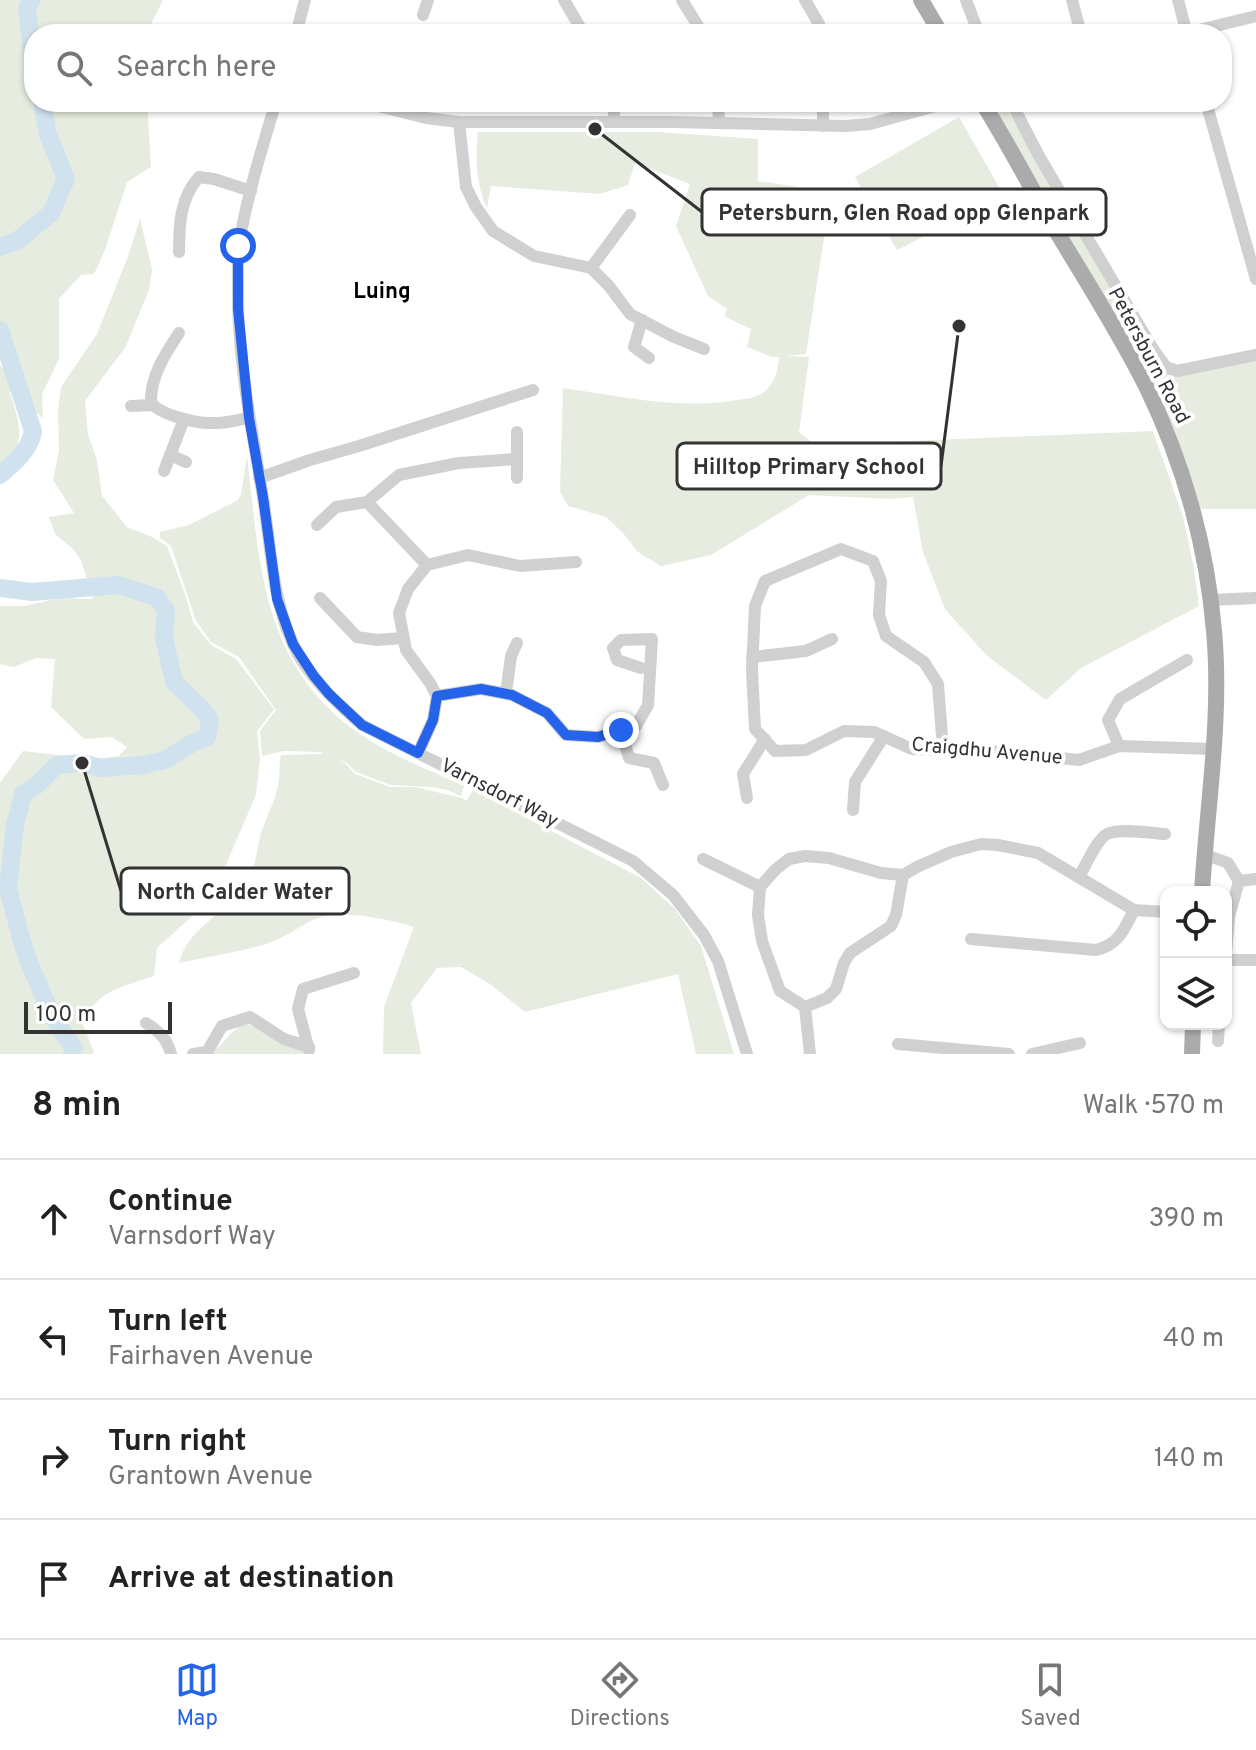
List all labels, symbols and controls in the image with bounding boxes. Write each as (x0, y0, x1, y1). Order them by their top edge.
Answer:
search box (24, 24, 1232, 112)
icon: search (52, 46, 96, 90)
text: Search here (116, 50, 276, 87)
callout: Petersburn, Glen Road opp Glenpark (702, 189, 1106, 235)
text: Petersburn, Glen Road opp Glenpark (718, 201, 1090, 228)
route start (220, 228, 256, 264)
district label: Luing (353, 279, 411, 306)
street label: Petersburn Road (1101, 283, 1195, 429)
callout: Hilltop Primary School (677, 443, 941, 489)
text: Hilltop Primary School (693, 455, 925, 482)
route end (603, 712, 639, 748)
street label: Craigdhu Avenue (910, 732, 1064, 772)
street label: Varnsdorf Way (436, 753, 562, 835)
callout: North Calder Water (121, 868, 349, 914)
text: North Calder Water (137, 880, 333, 907)
map controls (1160, 886, 1232, 1030)
button: locate (1160, 886, 1232, 958)
button: layers (1160, 958, 1232, 1030)
scale bar (24, 998, 172, 1034)
text: 100 m (36, 1002, 96, 1029)
text: 8 min (32, 1085, 121, 1128)
text: Walk · 570 m (1083, 1090, 1224, 1123)
text: Continue (108, 1184, 233, 1221)
icon: ahead (32, 1197, 76, 1241)
text: 390 m (1149, 1203, 1224, 1236)
text: Varnsdorf Way (108, 1221, 276, 1254)
text: Turn left (108, 1304, 228, 1341)
icon: left (32, 1317, 76, 1361)
text: 40 m (1163, 1323, 1224, 1356)
text: Fairhaven Avenue (108, 1341, 313, 1374)
text: Turn right (108, 1424, 246, 1461)
icon: right (32, 1437, 76, 1481)
text: 140 m (1154, 1443, 1224, 1476)
text: Grantown Avenue (108, 1461, 313, 1494)
icon: arrive (32, 1557, 76, 1601)
text: Arrive at destination (108, 1561, 394, 1598)
tab: Map (175, 1658, 219, 1733)
tab: Directions (570, 1658, 670, 1733)
tab: Saved (1020, 1658, 1081, 1733)

